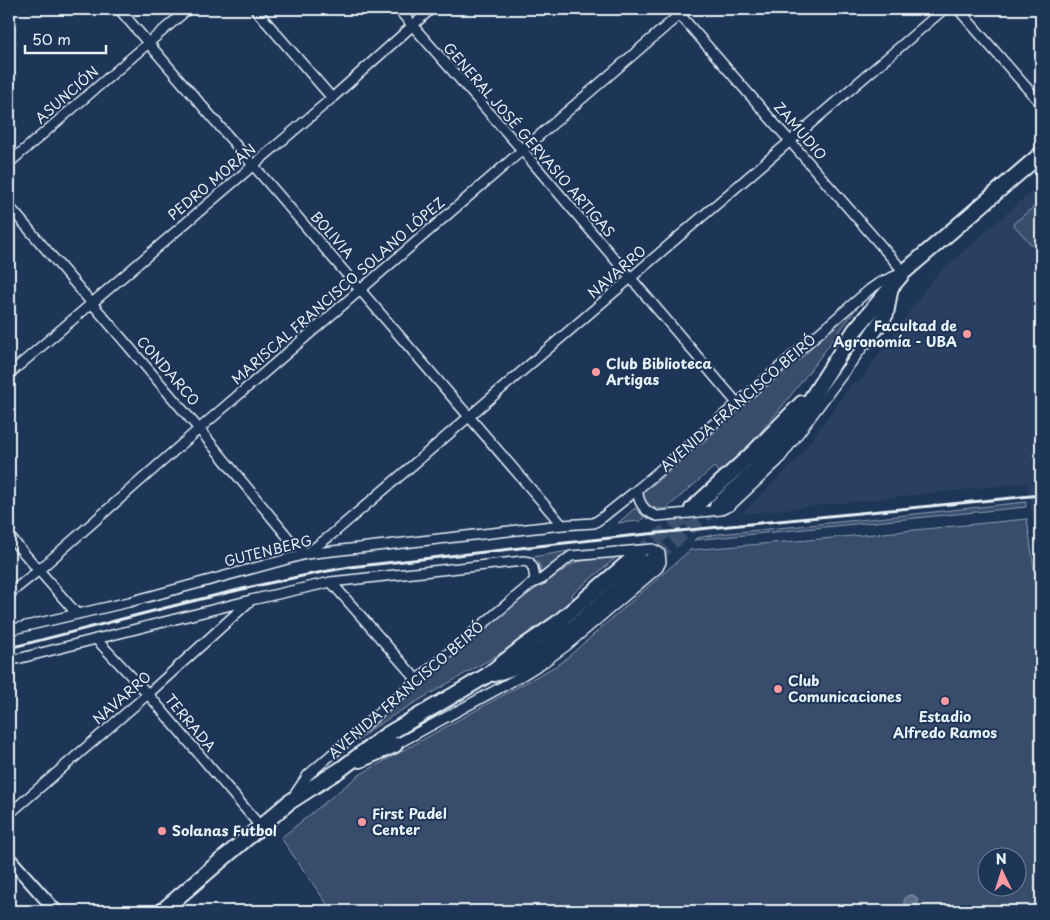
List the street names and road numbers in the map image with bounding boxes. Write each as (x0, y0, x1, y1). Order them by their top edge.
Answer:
street label: GENERAL JOSÉ GERVASIO ARTIGAS (439, 38, 620, 242)
street label: ASUNCIÓN (30, 61, 103, 128)
street label: ZAMUDIO (769, 97, 832, 164)
street label: PEDRO MORÁN (163, 138, 260, 225)
street label: MARISCAL FRANCISCO SOLANO LÓPEZ (226, 192, 449, 389)
street label: BOLIVIA (306, 207, 359, 263)
street label: NAVARRO (583, 240, 650, 303)
street label: AVENIDA FRANCISCO BEIRÓ (655, 329, 820, 476)
street label: CONDARCO (132, 331, 205, 410)
street label: GUTENBERG (222, 529, 314, 572)
street label: AVENIDA FRANCISCO BEIRÓ (323, 616, 488, 763)
street label: NAVARRO (88, 666, 155, 729)
street label: TERRADA (160, 689, 221, 756)

